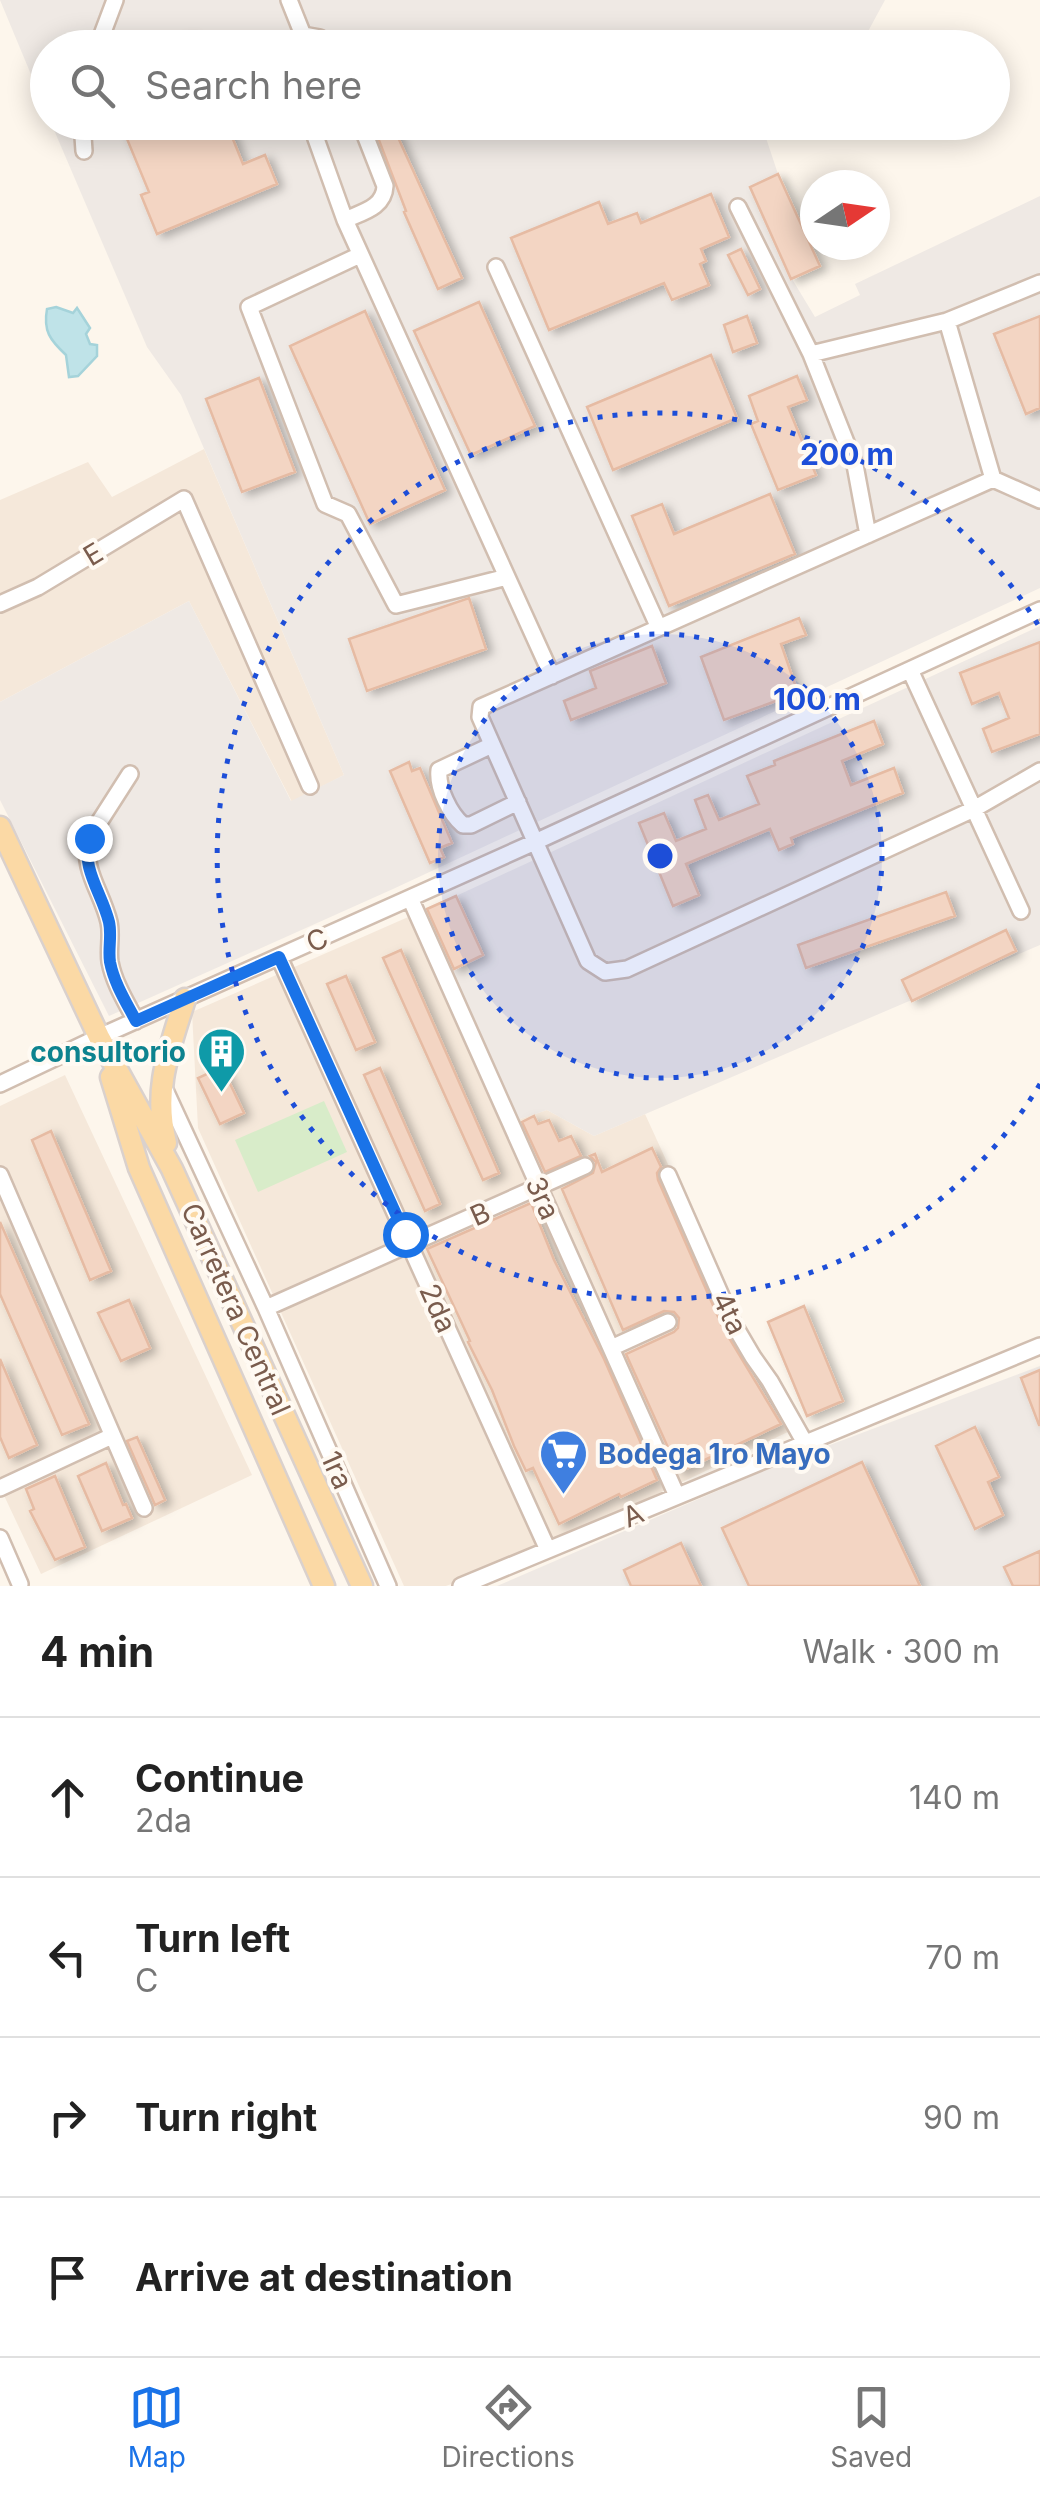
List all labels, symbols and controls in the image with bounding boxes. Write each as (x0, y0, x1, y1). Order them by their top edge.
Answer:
search box (30, 30, 1010, 140)
icon: search (65, 58, 120, 113)
text: Search here (145, 62, 362, 108)
north arrow (800, 170, 890, 260)
text: 200 m (800, 436, 894, 472)
street label: E (77, 535, 109, 573)
text: 100 m (773, 681, 861, 717)
route end (67, 816, 113, 862)
centre of rings (642, 838, 678, 874)
street label: C (301, 920, 333, 960)
building icon: consultorio (195, 1026, 247, 1094)
place label: consultorio (30, 1035, 186, 1069)
street label: 3ra (519, 1171, 567, 1225)
street label: B (465, 1195, 495, 1233)
street label: Carretera Central (174, 1198, 298, 1420)
route start (383, 1212, 429, 1258)
street label: 2da (412, 1278, 464, 1338)
street label: 4ta (705, 1286, 755, 1340)
supermarket icon: Bodega 1ro Mayo (537, 1428, 589, 1496)
place label: Bodega 1ro Mayo (598, 1437, 831, 1471)
street label: 1ra (314, 1446, 360, 1494)
street label: A (617, 1496, 649, 1534)
text: 4 min (40, 1626, 154, 1677)
text: Walk · 300 m (802, 1632, 1000, 1671)
text: Continue (135, 1755, 304, 1801)
icon: ahead (40, 1770, 95, 1825)
text: 140 m (909, 1778, 1000, 1817)
text: 2da (135, 1801, 192, 1840)
text: Turn left (135, 1915, 290, 1961)
icon: left (40, 1930, 95, 1985)
text: 70 m (925, 1938, 1000, 1977)
text: C (135, 1961, 158, 2000)
icon: right (40, 2090, 95, 2145)
text: Turn right (135, 2094, 317, 2140)
text: 90 m (923, 2098, 1000, 2137)
icon: arrive (40, 2250, 95, 2305)
text: Arrive at destination (135, 2254, 513, 2300)
tab: Map (128, 2380, 186, 2474)
tab: Directions (441, 2380, 575, 2474)
tab: Saved (830, 2380, 912, 2474)

